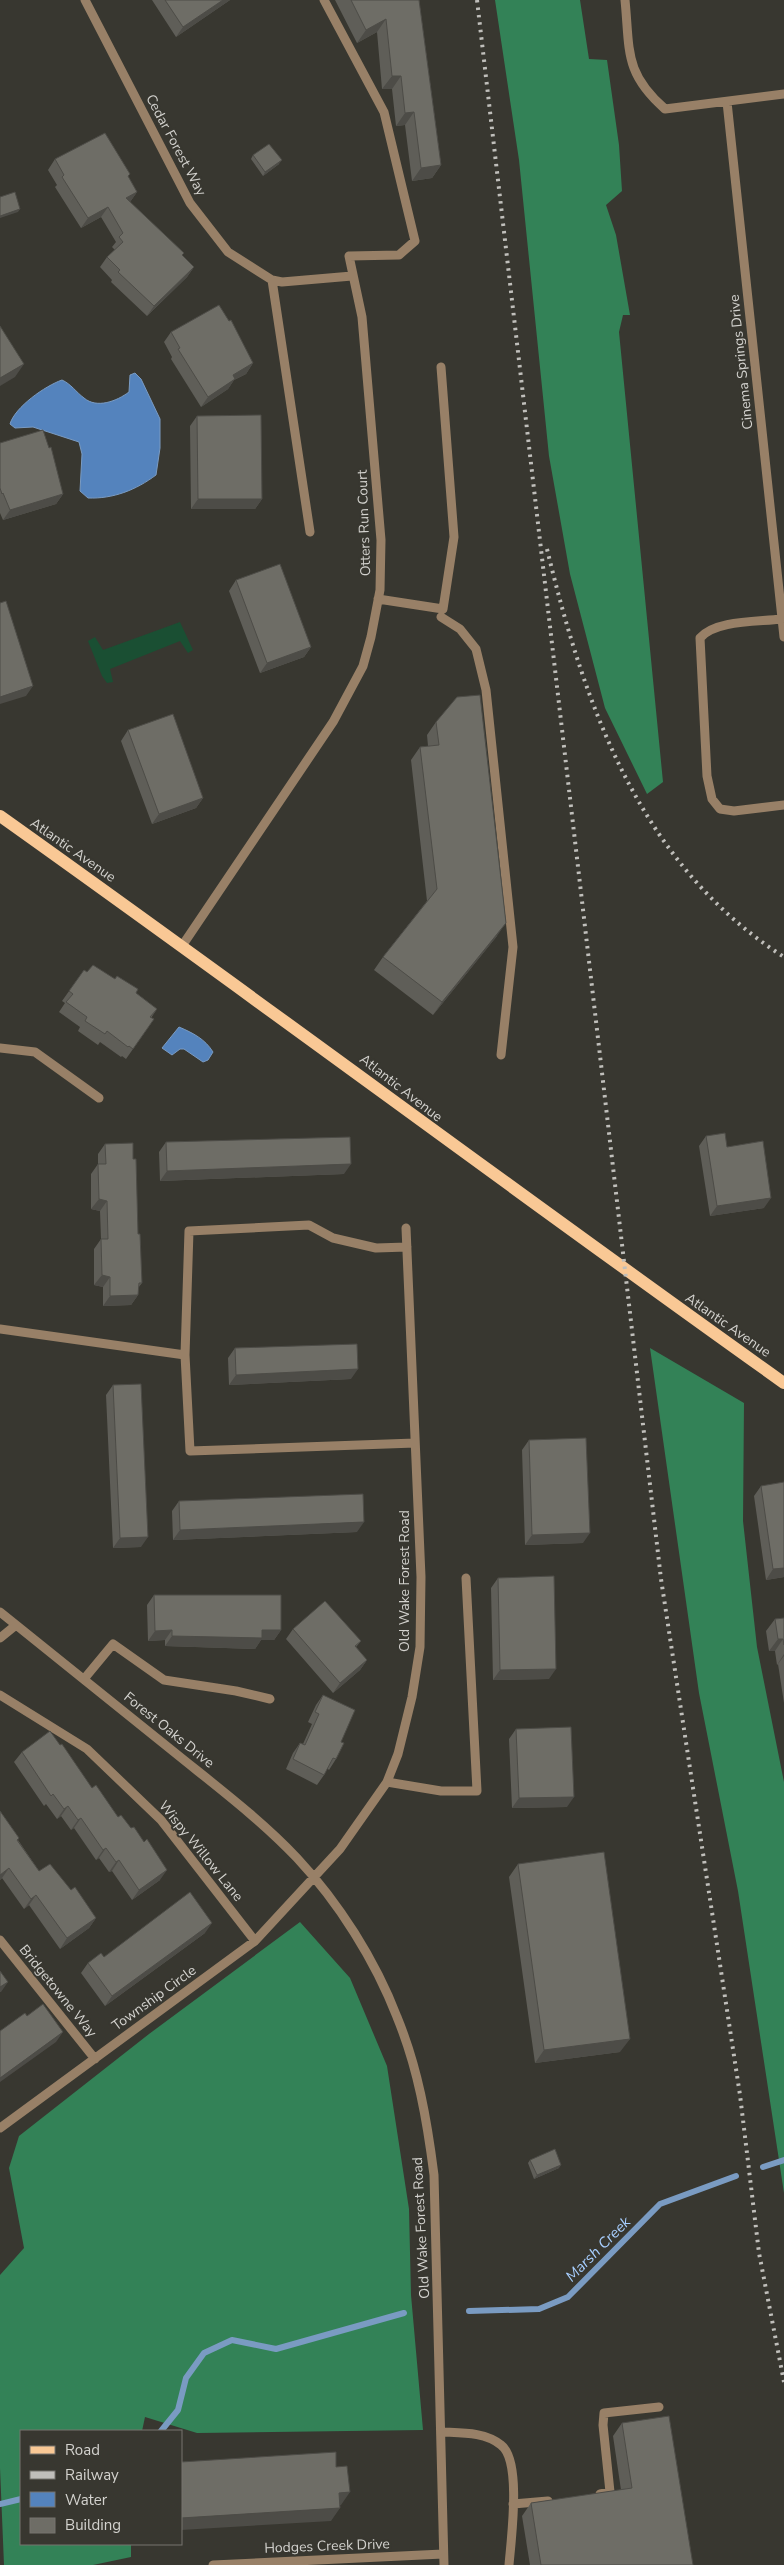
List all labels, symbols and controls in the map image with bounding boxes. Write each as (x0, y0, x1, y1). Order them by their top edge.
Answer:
street label: Cedar Forest Way (141, 91, 211, 200)
street label: Cinema Springs Drive (724, 293, 758, 431)
street label: Otters Run Court (353, 469, 375, 577)
street label: Atlantic Avenue (26, 813, 120, 887)
street label: Atlantic Avenue (356, 1050, 446, 1126)
street label: Atlantic Avenue (681, 1288, 775, 1362)
street label: Old Wake Forest Road (395, 1510, 414, 1652)
street label: Forest Oaks Drive (120, 1688, 218, 1772)
street label: Wispy Willow Lane (154, 1797, 248, 1905)
street label: Bridgetowne Way (15, 1941, 102, 2042)
street label: Township Circle (108, 1961, 200, 2035)
street label: Old Wake Forest Road (408, 2157, 434, 2299)
water label: Marsh Creek (561, 2212, 635, 2286)
legend (20, 2430, 182, 2545)
text: Road (65, 2440, 100, 2460)
text: Railway (65, 2465, 119, 2485)
text: Water (65, 2490, 108, 2510)
text: Building (65, 2515, 121, 2535)
street label: Hodges Creek Drive (264, 2534, 390, 2558)

